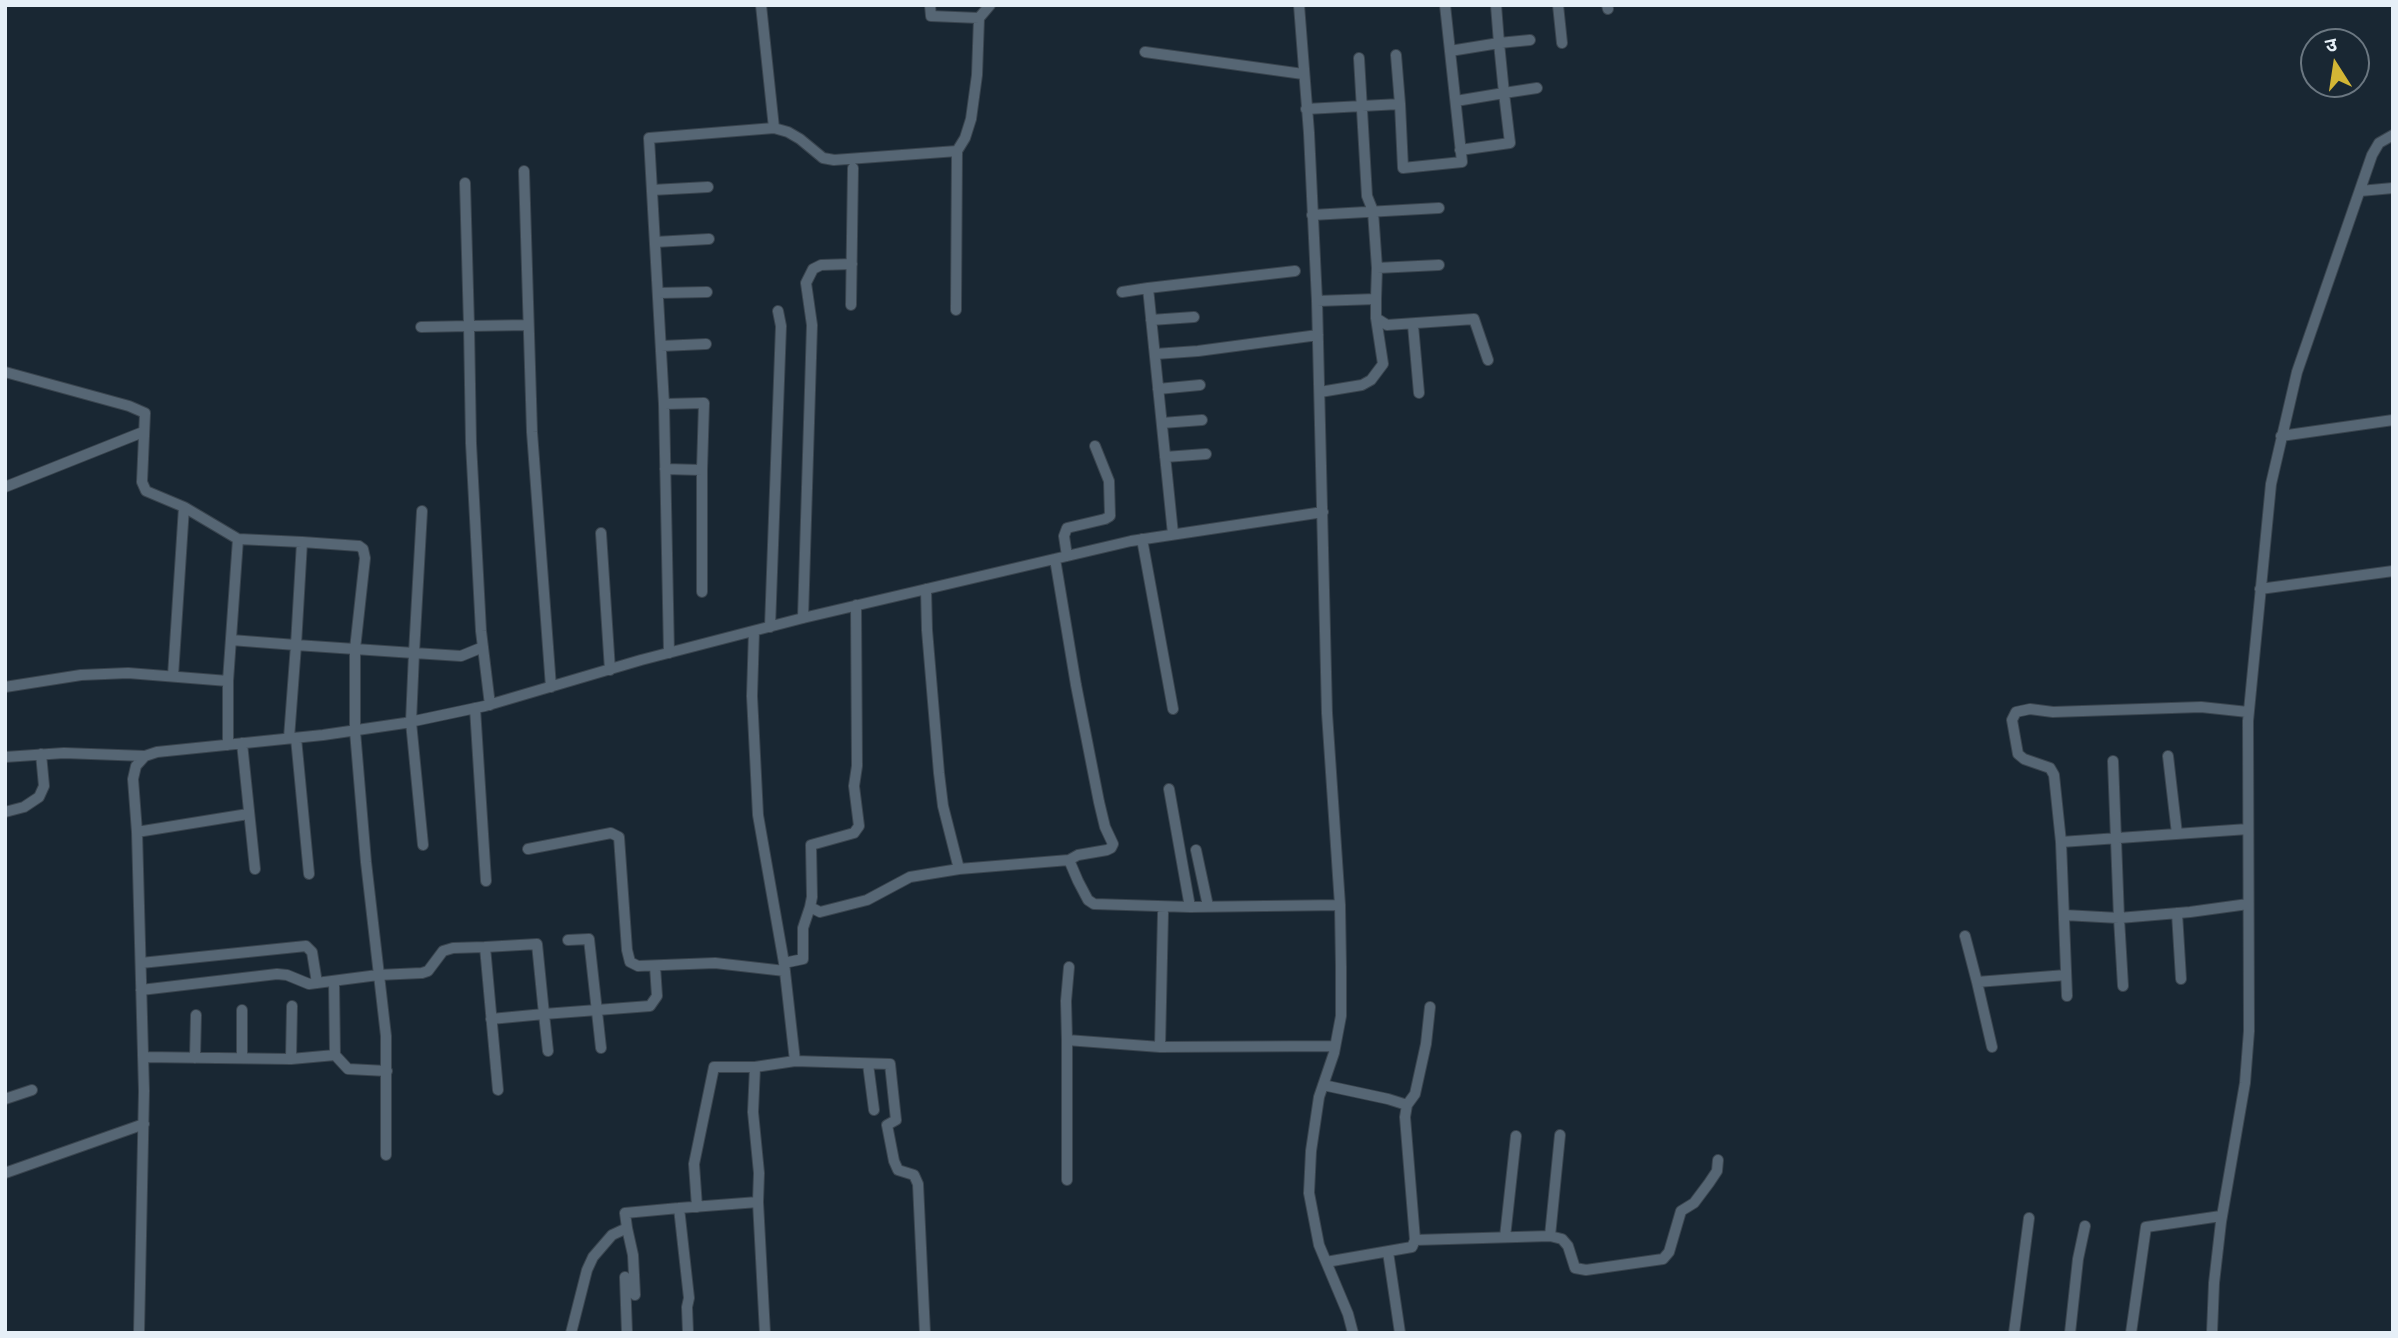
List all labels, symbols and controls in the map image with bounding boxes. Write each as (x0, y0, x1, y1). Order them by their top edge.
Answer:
north arrow (2300, 28, 2370, 98)
text: उ (2323, 32, 2339, 57)

